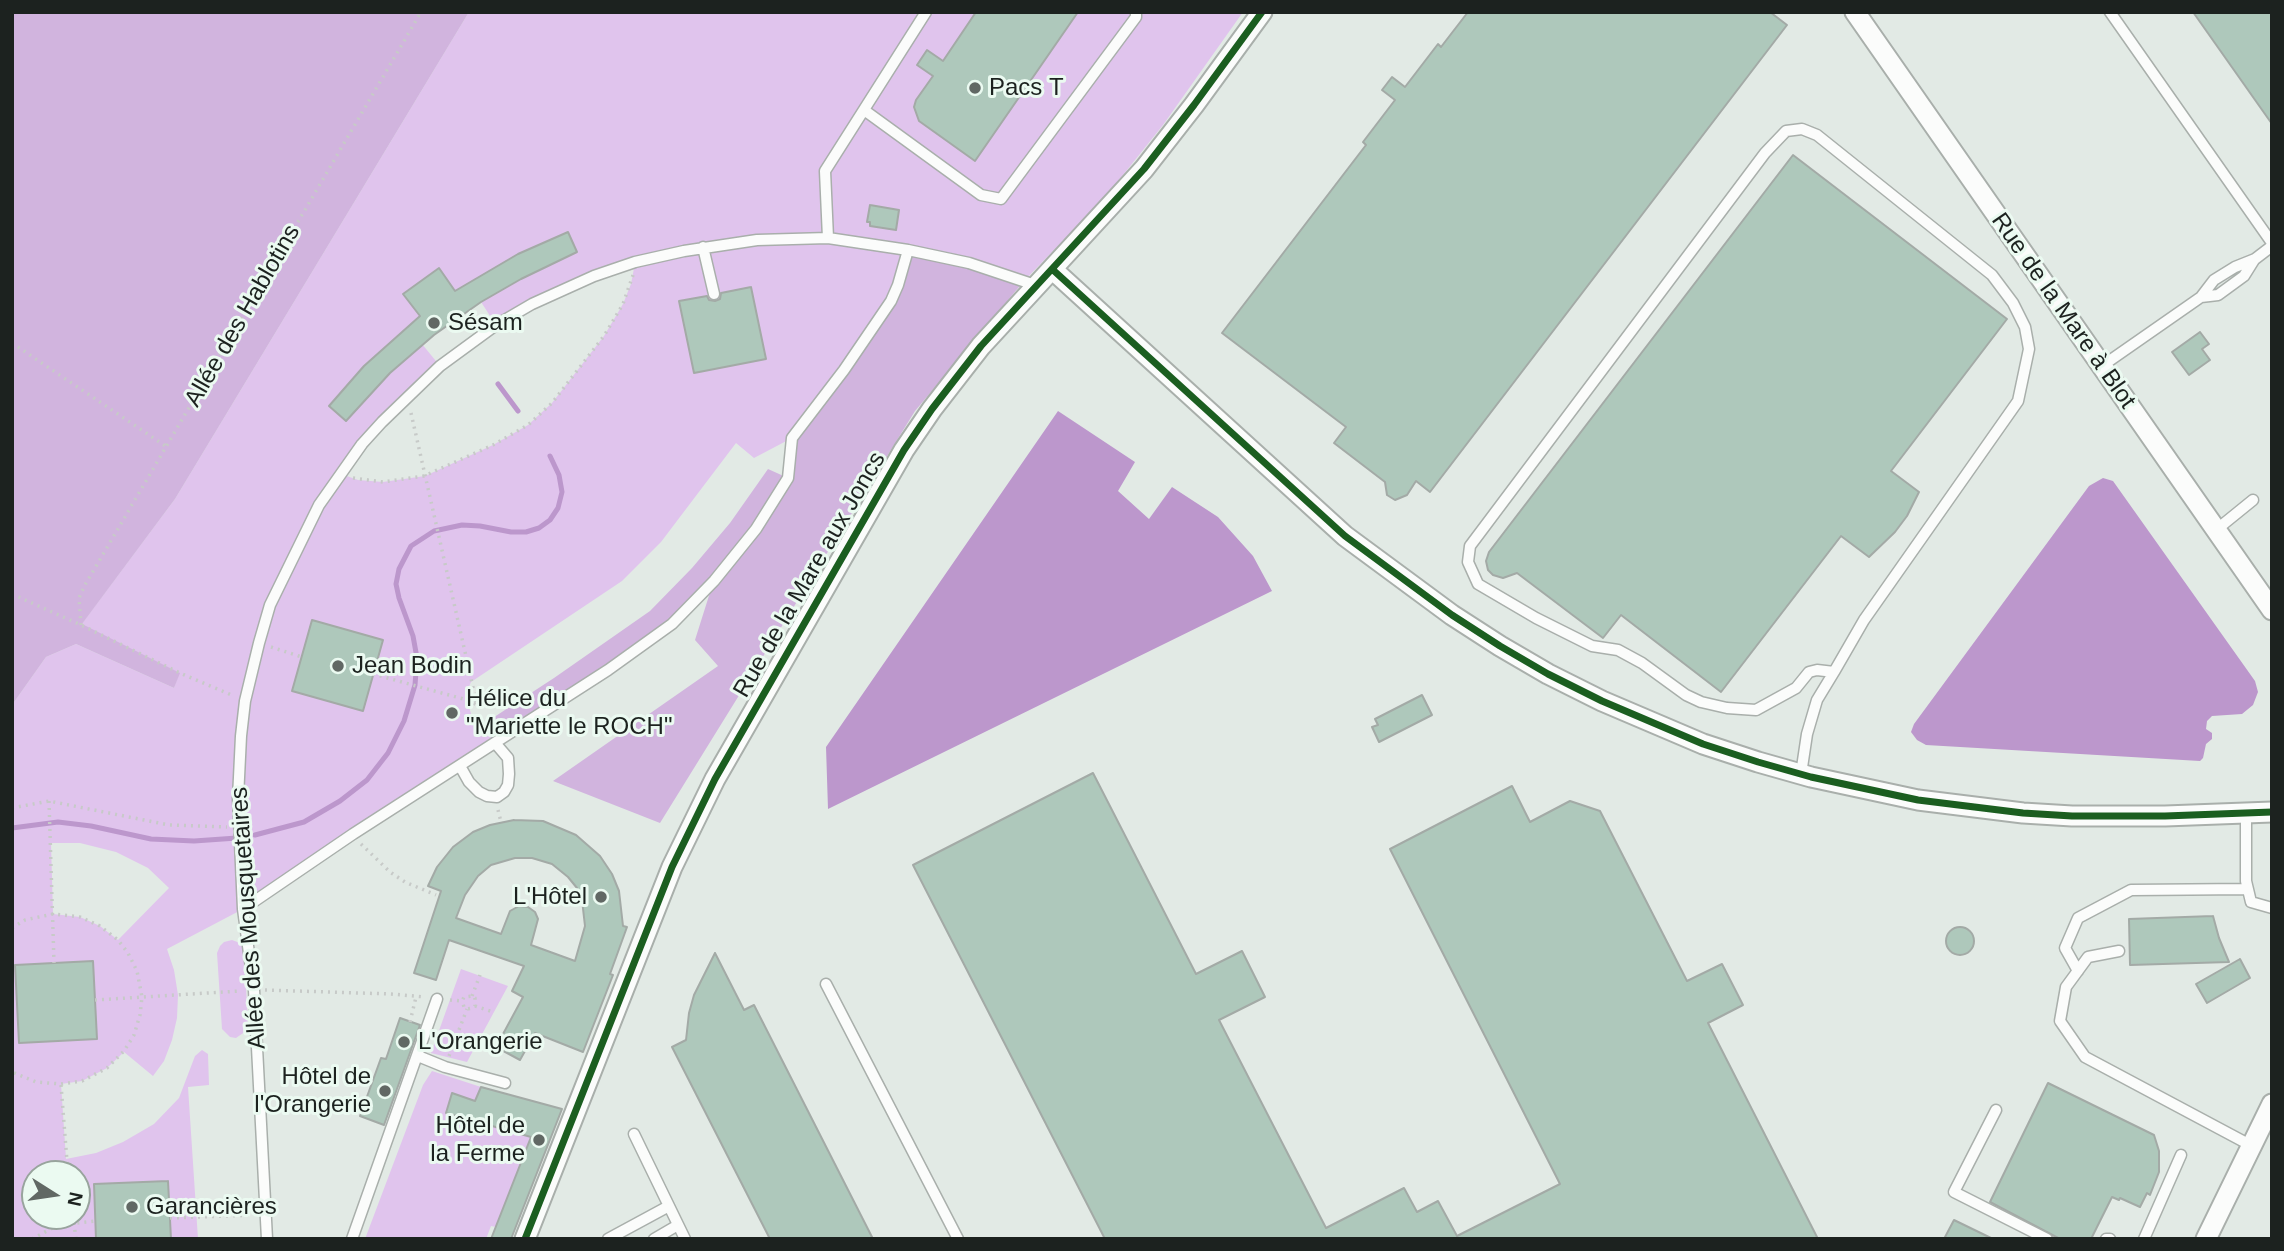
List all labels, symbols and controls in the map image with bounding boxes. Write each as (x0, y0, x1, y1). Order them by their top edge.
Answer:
place label: Pacs T (989, 74, 1064, 102)
marker: Pacs T (967, 80, 983, 96)
street label: Rue de la Mare à Blot (1985, 208, 2141, 414)
street label: Allée des Hablotins (179, 220, 307, 412)
place label: Sésam (448, 309, 523, 337)
marker: Sésam (426, 315, 442, 331)
street label: Rue de la Mare aux Joncs (728, 447, 892, 703)
place label: Jean Bodin (352, 652, 472, 680)
marker: Jean Bodin (330, 658, 346, 674)
place label: Hélice du "Mariette le ROCH" (466, 685, 672, 741)
marker: Hélice du "Mariette le ROCH" (444, 705, 460, 721)
street label: Allée des Mousquetaires (225, 786, 273, 1050)
place label: L'Hôtel (513, 883, 587, 911)
marker: L'Hôtel (593, 889, 609, 905)
place label: L'Orangerie (418, 1028, 543, 1056)
marker: L'Orangerie (396, 1034, 412, 1050)
place label: Hôtel de l'Orangerie (254, 1063, 371, 1119)
marker: Hôtel de l'Orangerie (377, 1083, 393, 1099)
place label: Hôtel de la Ferme (430, 1112, 525, 1168)
marker: Hôtel de la Ferme (531, 1132, 547, 1148)
north arrow (21, 1160, 91, 1230)
text: N (63, 1190, 87, 1208)
place label: Garancières (146, 1193, 277, 1221)
marker: Garancières (124, 1199, 140, 1215)

